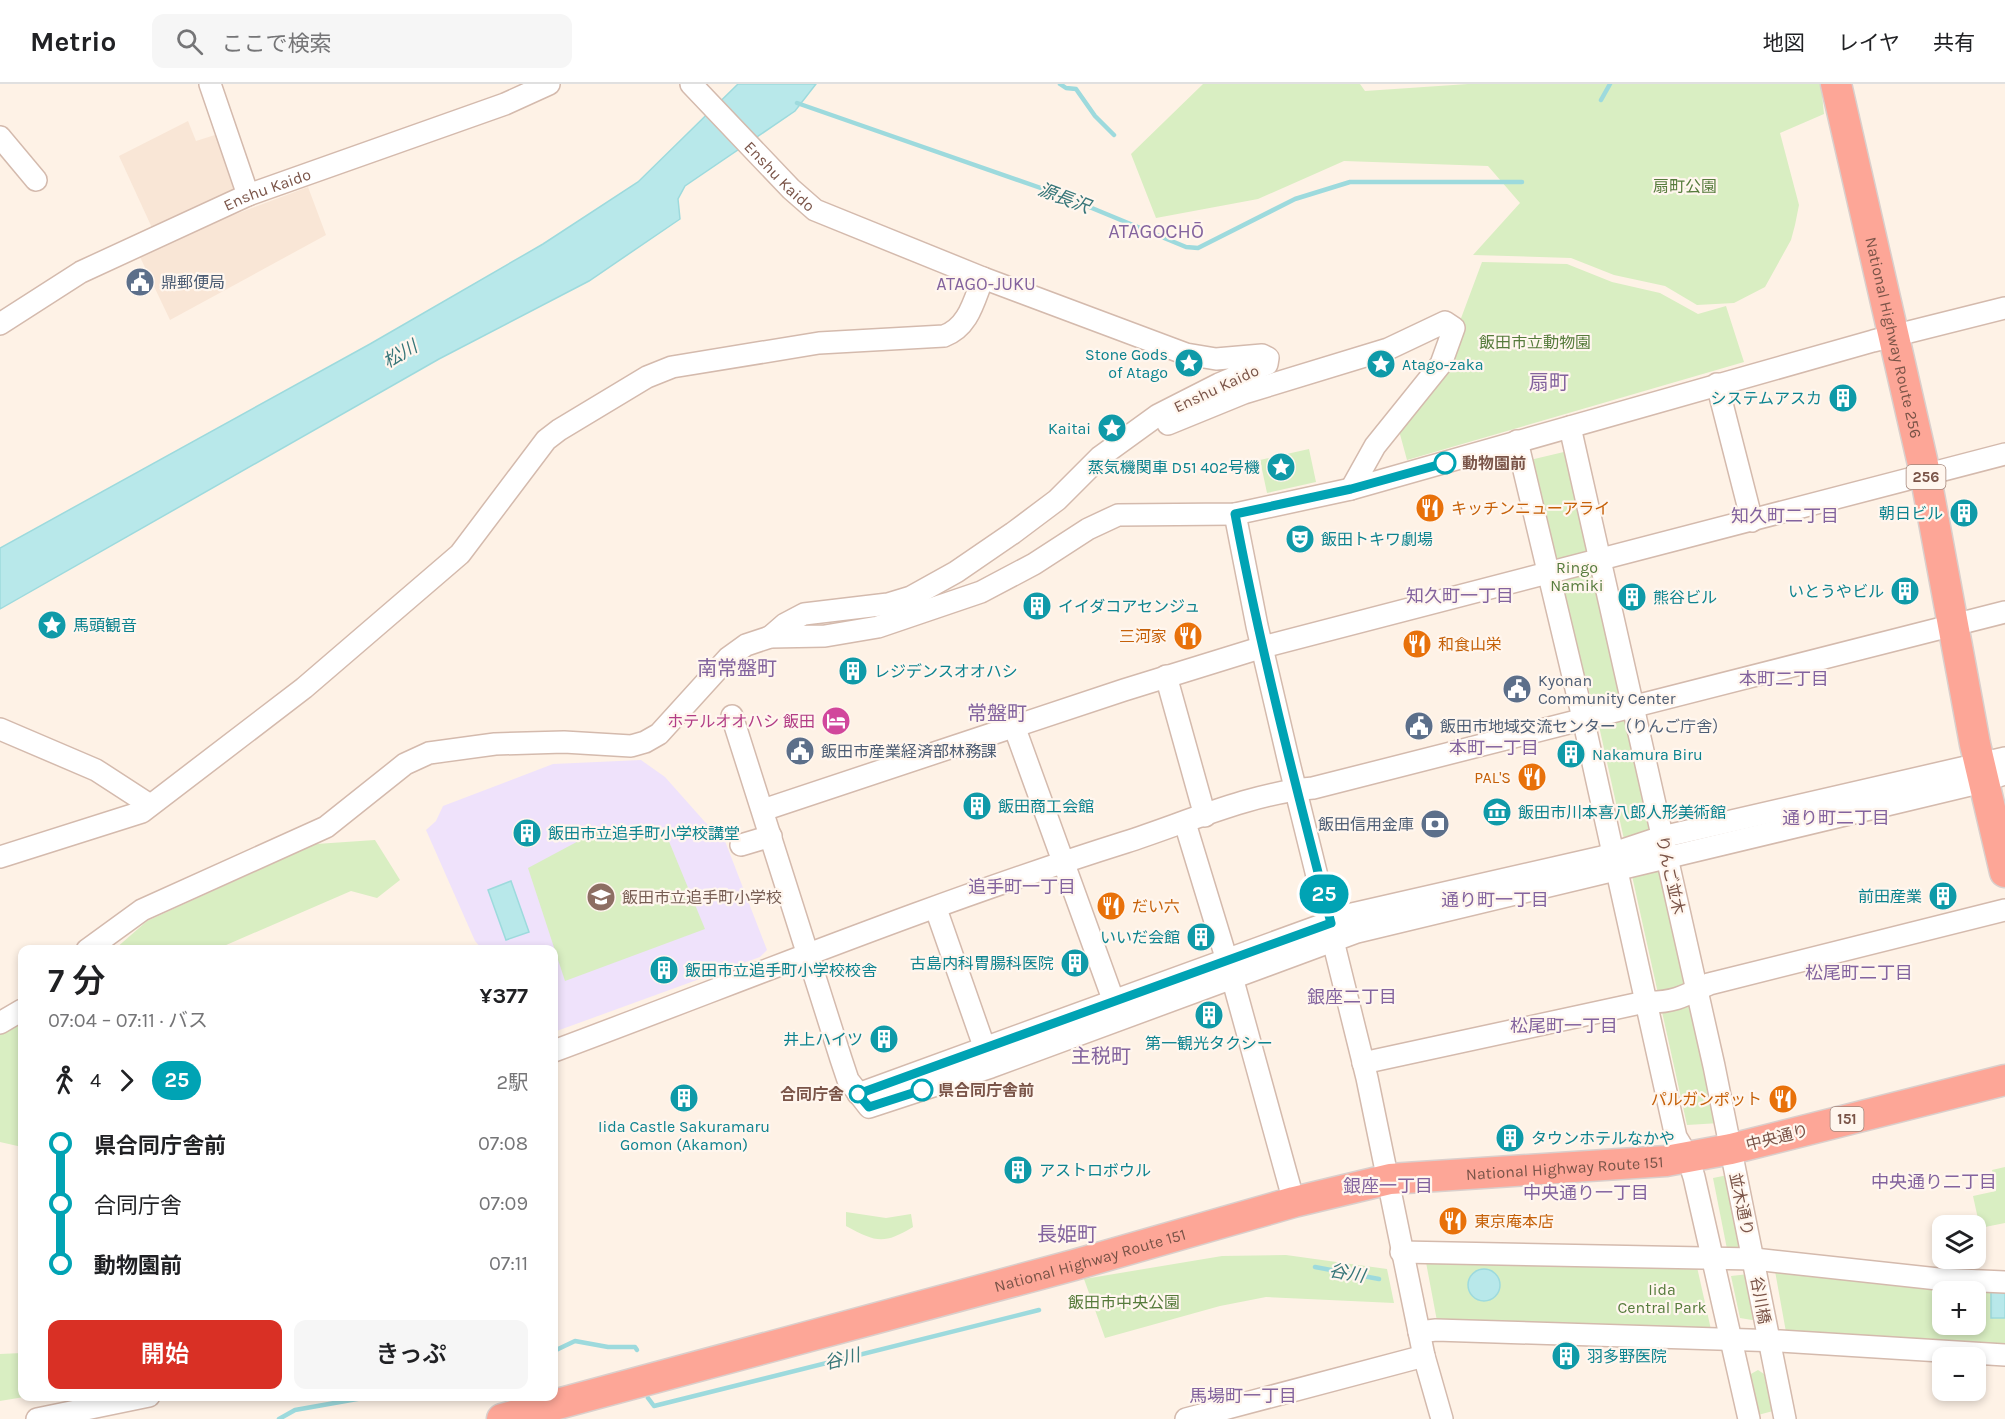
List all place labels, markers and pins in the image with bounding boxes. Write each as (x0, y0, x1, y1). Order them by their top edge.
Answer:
public building icon: 鼎郵便局 (124, 266, 156, 298)
place label: 鼎郵便局 (161, 273, 225, 292)
place label: Stone Gods of Atago (1085, 345, 1168, 382)
place icon: Stone Gods of Atago (1173, 347, 1205, 379)
place icon: Atago-zaka (1365, 348, 1397, 380)
place label: Atago-zaka (1402, 355, 1484, 374)
building icon: システムアスカ (1827, 382, 1859, 414)
place label: システムアスカ (1710, 389, 1822, 408)
place icon: Kaitai (1096, 412, 1128, 444)
place label: Kaitai (1048, 419, 1091, 438)
place icon: 蒸気機関車 D51 402号機 (1265, 451, 1297, 483)
marker: 動物園前 (1434, 452, 1456, 474)
place label: 動物園前 (1462, 454, 1526, 473)
place label: 蒸気機関車 D51 402号機 (1088, 458, 1260, 477)
restaurant icon: キッチンニューアライ (1414, 492, 1446, 524)
building icon: 朝日ビル (1948, 497, 1980, 529)
place label: キッチンニューアライ (1451, 499, 1610, 518)
place label: 朝日ビル (1879, 504, 1943, 523)
theatre icon: 飯田トキワ劇場 (1284, 523, 1316, 555)
place label: 飯田トキワ劇場 (1321, 530, 1433, 549)
building icon: いとうやビル (1889, 575, 1921, 607)
building icon: 熊谷ビル (1616, 581, 1648, 613)
place label: いとうやビル (1788, 582, 1884, 601)
place label: 熊谷ビル (1653, 588, 1717, 607)
building icon: イイダコアセンジュ (1021, 590, 1053, 622)
place label: イイダコアセンジュ (1058, 597, 1200, 616)
place icon: 馬頭観音 (36, 609, 68, 641)
place label: 馬頭観音 (73, 616, 137, 635)
restaurant icon: 三河家 (1172, 620, 1204, 652)
place label: 三河家 (1119, 627, 1167, 646)
restaurant icon: 和食山栄 (1401, 628, 1433, 660)
place label: 和食山栄 (1438, 635, 1502, 654)
building icon: レジデンスオオハシ (837, 655, 869, 687)
place label: レジデンスオオハシ (874, 662, 1018, 681)
place label: Kyonan Community Center (1538, 671, 1676, 708)
public building icon: Kyonan Community Center (1501, 673, 1533, 705)
hotel icon: ホテルオオハシ 飯田 (820, 705, 852, 737)
public building icon: 飯田市地域交流センター（りんご庁舎） (1403, 710, 1435, 742)
place label: ホテルオオハシ 飯田 (667, 712, 815, 731)
place label: 飯田市地域交流センター（りんご庁舎） (1440, 717, 1728, 736)
public building icon: 飯田市産業経済部林務課 (784, 735, 816, 767)
building icon: Nakamura Biru (1555, 738, 1587, 770)
place label: 飯田市産業経済部林務課 (821, 742, 997, 761)
place label: Nakamura Biru (1592, 745, 1703, 764)
restaurant icon: PAL'S (1516, 761, 1548, 793)
place label: PAL'S (1474, 768, 1511, 787)
building icon: 飯田商工会館 (961, 790, 993, 822)
museum icon: 飯田市川本喜八郎人形美術館 (1481, 796, 1513, 828)
place label: 飯田商工会館 (998, 797, 1094, 816)
place label: 飯田市川本喜八郎人形美術館 (1518, 803, 1726, 822)
bank icon: 飯田信用金庫 (1419, 808, 1451, 840)
place label: 飯田信用金庫 (1318, 815, 1414, 834)
building icon: 飯田市立追手町小学校講堂 (511, 817, 543, 849)
place label: 飯田市立追手町小学校講堂 (548, 824, 740, 843)
building icon: 前田産業 (1927, 880, 1959, 912)
school or university icon: 飯田市立追手町小学校 (585, 881, 617, 913)
place label: 前田産業 (1858, 887, 1922, 906)
place label: 飯田市立追手町小学校 (622, 888, 782, 907)
restaurant icon: だい六 (1095, 890, 1127, 922)
place label: だい六 (1132, 897, 1180, 916)
building icon: いいだ会館 (1185, 921, 1217, 953)
place label: いいだ会館 (1100, 928, 1180, 947)
building icon: 古島内科胃腸科医院 (1059, 947, 1091, 979)
building icon: 飯田市立追手町小学校校舎 (648, 954, 680, 986)
place label: 古島内科胃腸科医院 (910, 954, 1054, 973)
place label: 飯田市立追手町小学校校舎 (685, 961, 877, 980)
building icon: 第一観光タクシー (1193, 999, 1225, 1031)
building icon: 井上ハイツ (868, 1023, 900, 1055)
place label: 井上ハイツ (783, 1030, 863, 1049)
place label: 第一観光タクシー (1145, 1034, 1273, 1053)
marker: 県合同庁舎前 (911, 1079, 933, 1101)
place label: 県合同庁舎前 (938, 1081, 1034, 1100)
building icon: Iida Castle Sakuramaru Gomon (Akamon) (668, 1082, 700, 1114)
restaurant icon: パルガンポット (1767, 1083, 1799, 1115)
place label: 合同庁舎 (780, 1085, 844, 1104)
marker: 合同庁舎 (849, 1085, 867, 1103)
place label: パルガンポット (1650, 1090, 1762, 1109)
place label: Iida Castle Sakuramaru Gomon (Akamon) (598, 1117, 770, 1154)
building icon: タウンホテルなかや (1494, 1122, 1526, 1154)
place label: タウンホテルなかや (1531, 1129, 1675, 1148)
building icon: アストロボウル (1002, 1154, 1034, 1186)
place label: アストロボウル (1039, 1161, 1151, 1180)
restaurant icon: 東京庵本店 (1437, 1205, 1469, 1237)
place label: 東京庵本店 (1474, 1212, 1554, 1231)
building icon: 羽多野医院 (1550, 1340, 1582, 1372)
place label: 羽多野医院 (1587, 1347, 1667, 1366)

